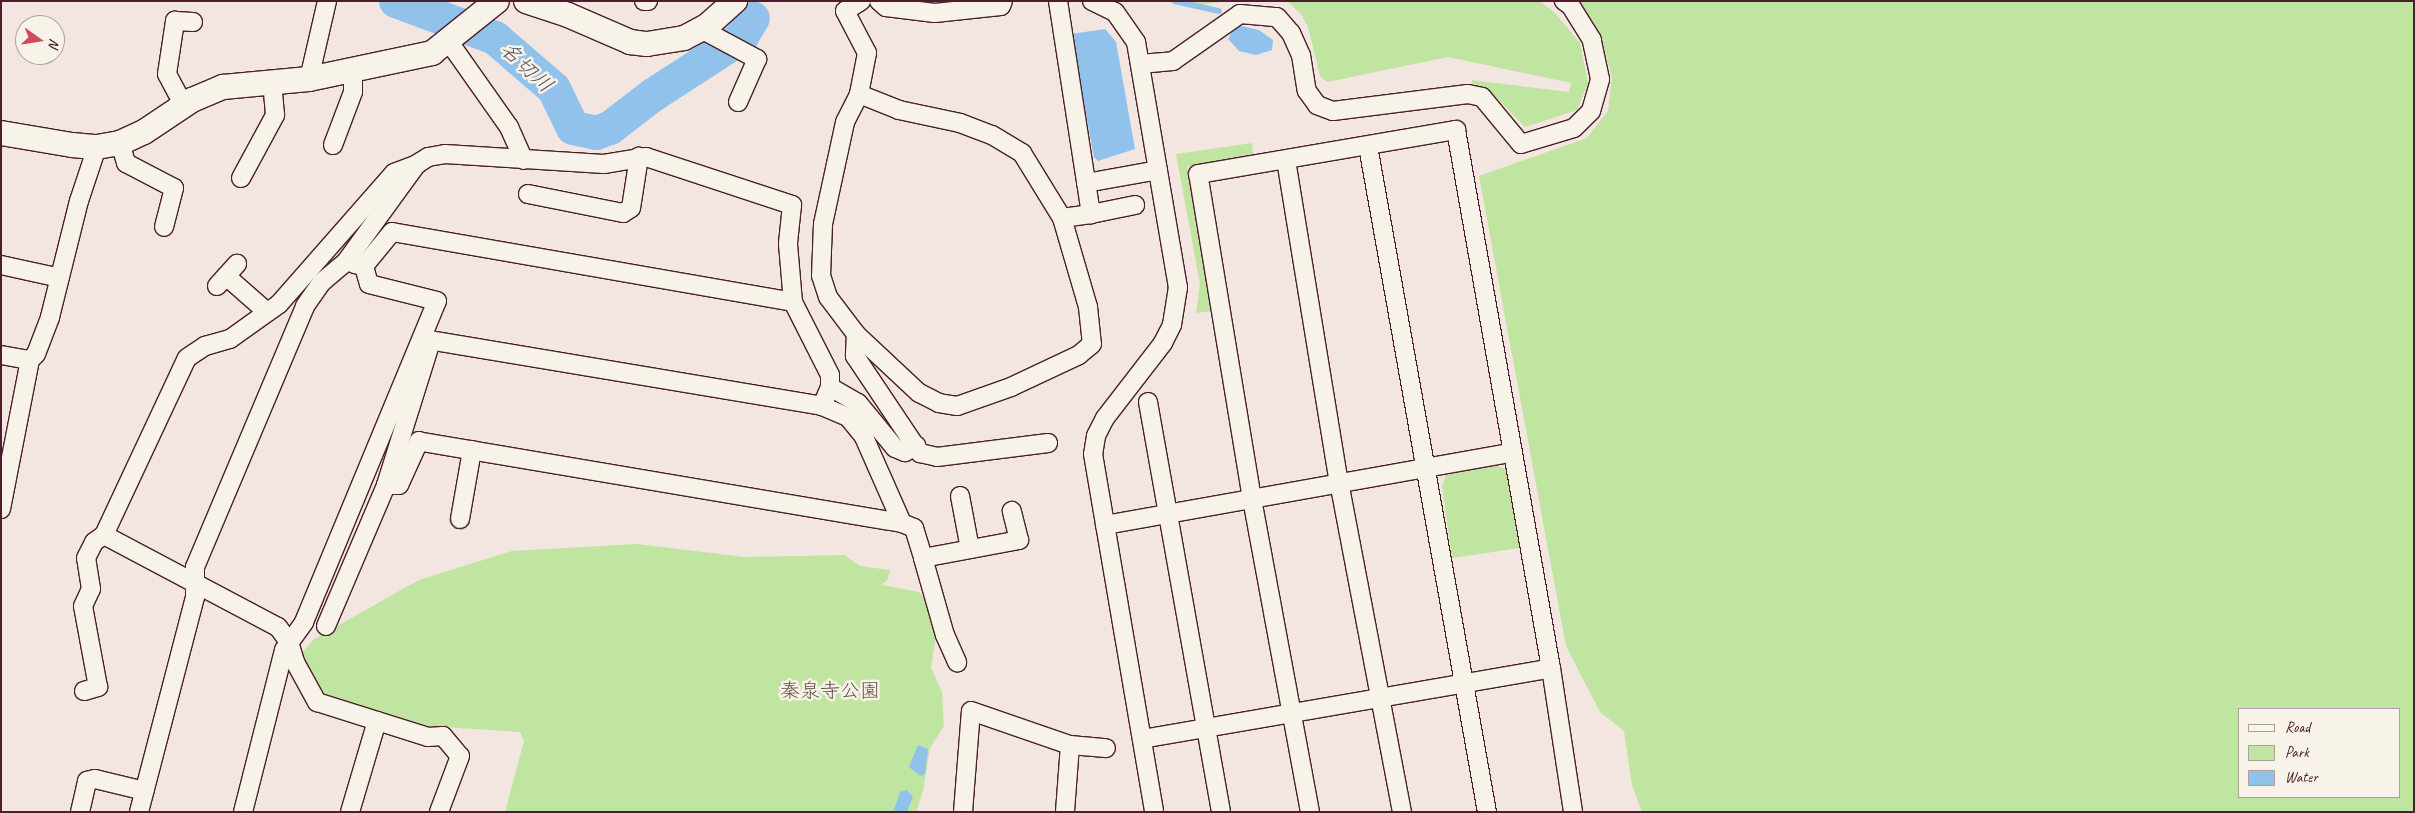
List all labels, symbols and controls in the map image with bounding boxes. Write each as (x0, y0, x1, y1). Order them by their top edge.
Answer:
north arrow (15, 15, 65, 65)
water label: 名切川 (495, 36, 559, 98)
text: N (45, 37, 63, 49)
park label: 秦泉寺公園 (780, 678, 880, 702)
legend (2238, 708, 2400, 798)
text: Road (2285, 718, 2310, 737)
text: Park (2285, 743, 2309, 762)
text: Water (2285, 768, 2318, 787)

